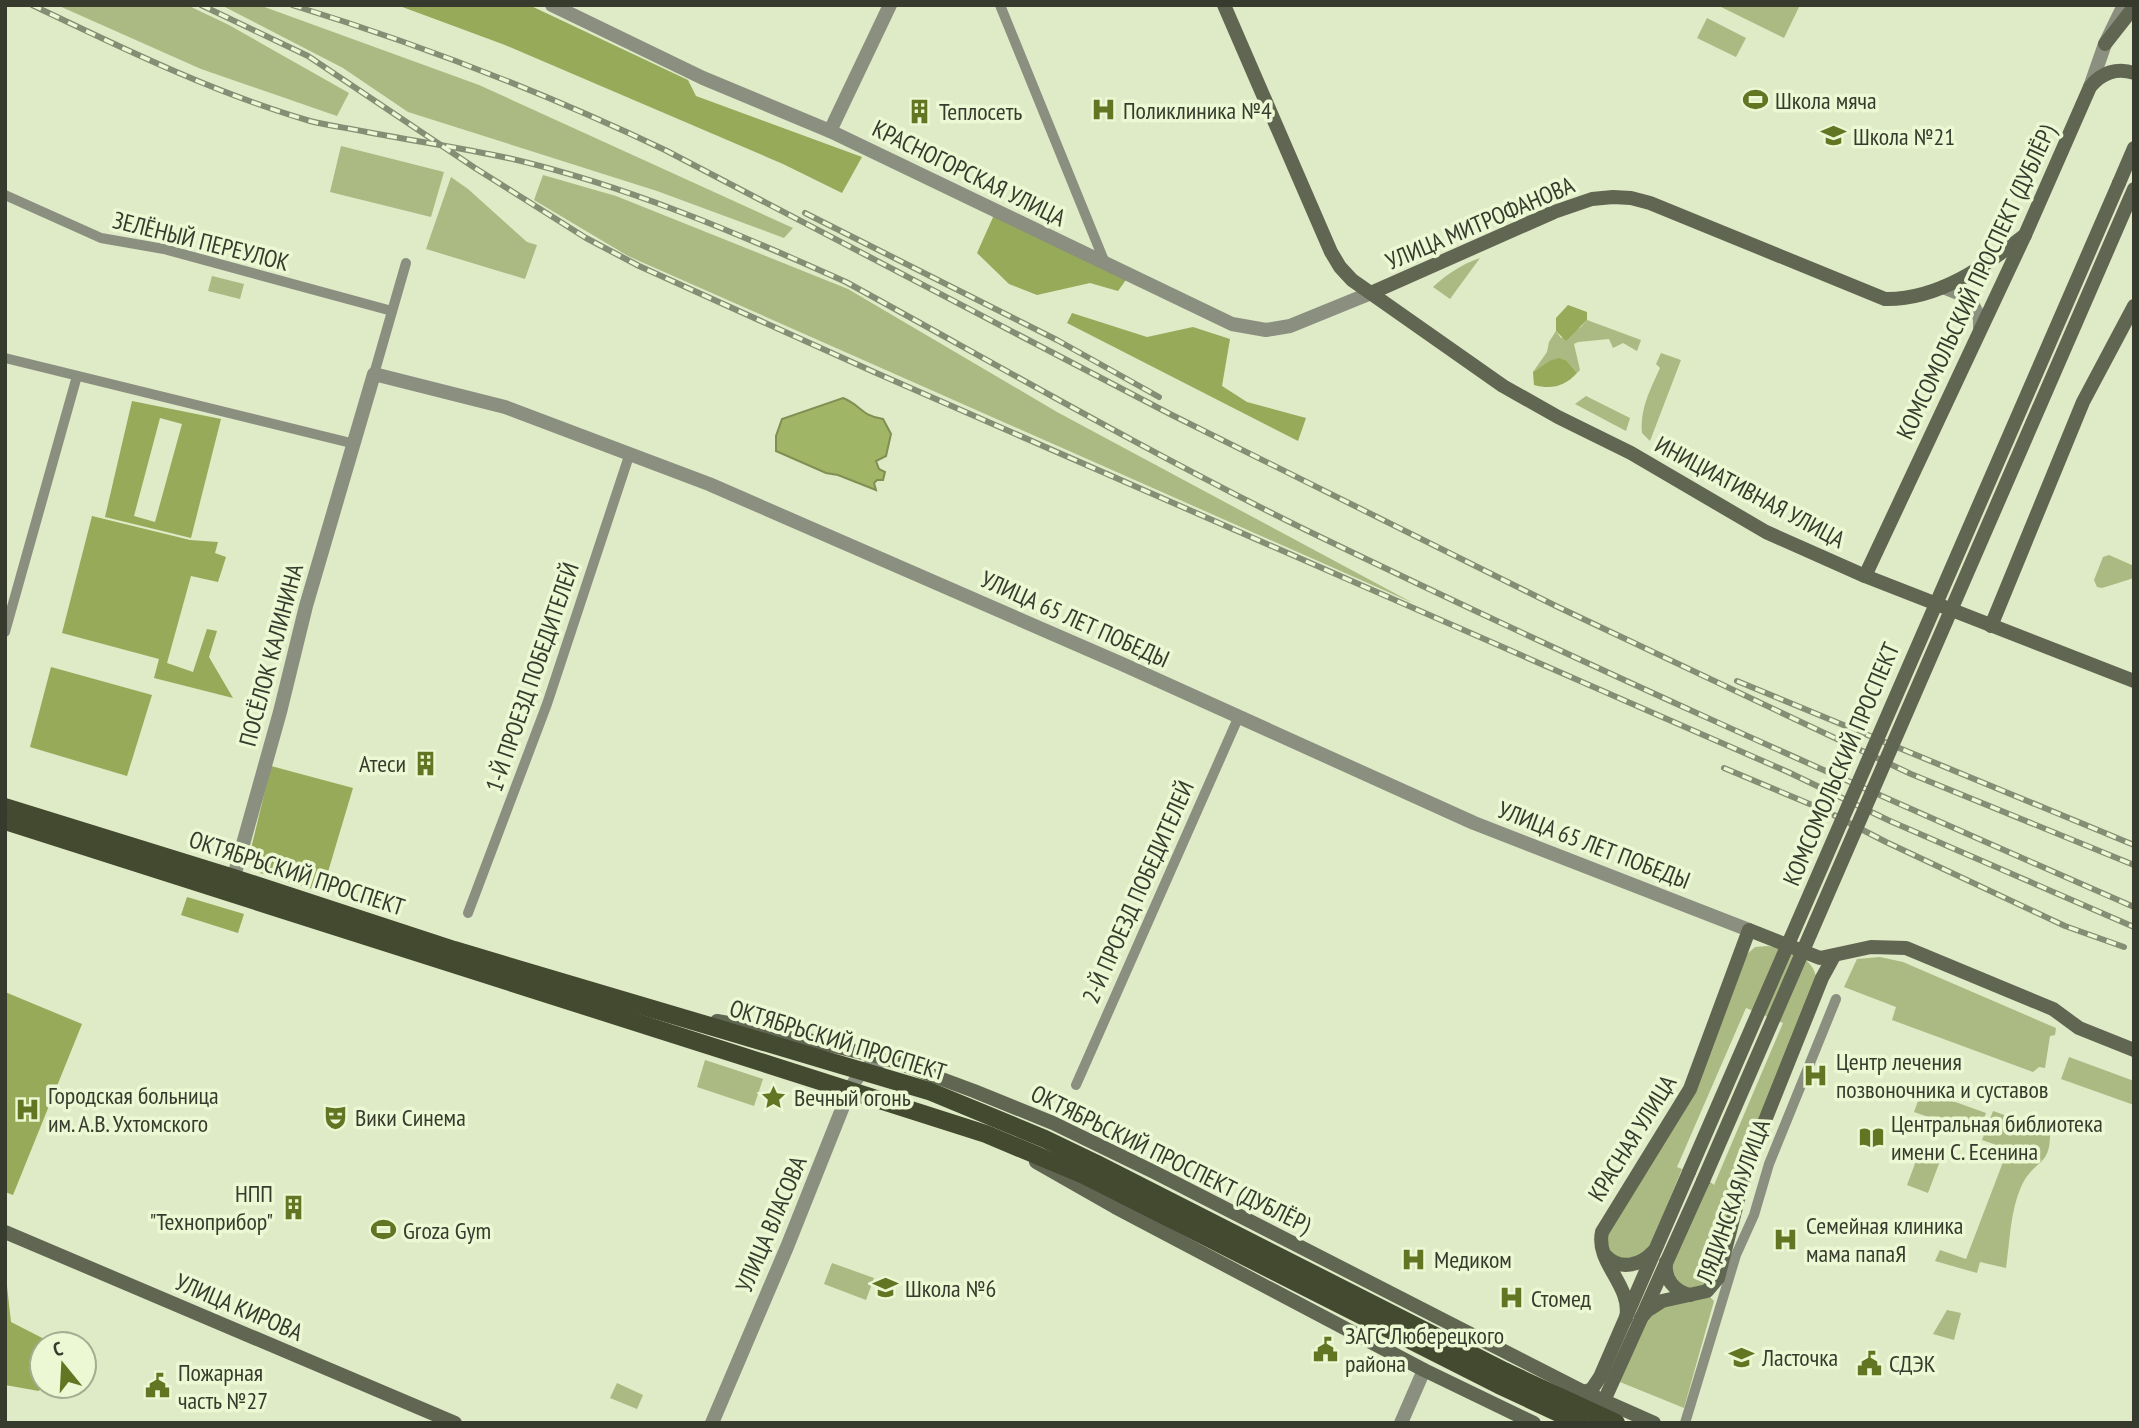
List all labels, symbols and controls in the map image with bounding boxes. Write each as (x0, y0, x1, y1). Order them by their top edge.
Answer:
place label: Школа мяча (1775, 85, 1877, 116)
sports icon: Школа мяча (1741, 86, 1769, 114)
place label: Поликлиника №4 (1123, 95, 1272, 126)
place label: Теплосеть (939, 96, 1022, 127)
hospital icon: Поликлиника №4 (1089, 96, 1117, 124)
building icon: Теплосеть (905, 97, 933, 125)
street label: КРАСНОГОРСКАЯ УЛИЦА (867, 113, 1071, 233)
street label: КОМСОМОЛЬСКИЙ ПРОСПЕКТ (ДУБЛЁР) (1889, 119, 2063, 444)
place label: Школа №21 (1853, 121, 1955, 152)
school or university icon: Школа №21 (1819, 122, 1847, 150)
street label: УЛИЦА МИТРОФАНОВА (1381, 169, 1580, 277)
street label: ЗЕЛЁНЫЙ ПЕРЕУЛОК (110, 204, 293, 278)
street label: ИНИЦИАТИВНАЯ УЛИЦА (1650, 429, 1851, 555)
street label: 1-Й ПРОЕЗД ПОБЕДИТЕЛЕЙ (478, 558, 586, 796)
street label: ПОСЁЛОК КАЛИНИНА (232, 560, 310, 750)
street label: УЛИЦА 65 ЛЕТ ПОБЕДЫ (976, 563, 1174, 675)
street label: КОМСОМОЛЬСКИЙ ПРОСПЕКТ (1776, 638, 1906, 890)
place label: Атеси (359, 748, 406, 779)
building icon: Атеси (412, 749, 440, 777)
street label: 2-Й ПРОЕЗД ПОБЕДИТЕЛЕЙ (1075, 776, 1201, 1008)
street label: УЛИЦА 65 ЛЕТ ПОБЕДЫ (1494, 794, 1694, 896)
street label: ОКТЯБРЬСКИЙ ПРОСПЕКТ (185, 824, 409, 923)
street label: ОКТЯБРЬСКИЙ ПРОСПЕКТ (726, 992, 950, 1088)
place label: Центр лечения позвоночника и суставов (1836, 1046, 2048, 1105)
hospital icon: Центр лечения позвоночника и суставов (1802, 1061, 1830, 1089)
street label: КРАСНАЯ УЛИЦА (1581, 1068, 1683, 1207)
street label: ОКТЯБРЬСКИЙ ПРОСПЕКТ (ДУБЛЁР) (1026, 1078, 1316, 1241)
place label: Городская больница им. А.В. Ухтомского (48, 1080, 219, 1139)
place label: Вечный огонь (794, 1082, 911, 1113)
place icon: Вечный огонь (760, 1083, 788, 1111)
hospital icon: Городская больница им. А.В. Ухтомского (14, 1095, 42, 1123)
place label: Вики Синема (355, 1102, 466, 1133)
theatre icon: Вики Синема (321, 1103, 349, 1131)
place label: Центральная библиотека имени С. Есенина (1891, 1108, 2103, 1167)
street label: ЛЯДИНСКАЯ УЛИЦА (1689, 1114, 1777, 1288)
library icon: Центральная библиотека имени С. Есенина (1857, 1123, 1885, 1151)
street label: УЛИЦА ВЛАСОВА (728, 1151, 814, 1297)
place label: НПП "Техноприбор" (149, 1178, 273, 1237)
building icon: НПП "Техноприбор" (279, 1193, 307, 1221)
place label: Семейная клиника мама папаЯ (1806, 1210, 1963, 1269)
place label: Groza Gym (403, 1215, 491, 1246)
sports icon: Groza Gym (369, 1216, 397, 1244)
hospital icon: Семейная клиника мама папаЯ (1772, 1225, 1800, 1253)
place label: Медиком (1434, 1244, 1512, 1275)
hospital icon: Медиком (1400, 1245, 1428, 1273)
street label: УЛИЦА КИРОВА (170, 1266, 308, 1348)
place label: Школа №6 (905, 1273, 996, 1304)
school or university icon: Школа №6 (871, 1274, 899, 1302)
place label: Стомед (1531, 1283, 1592, 1314)
hospital icon: Стомед (1497, 1284, 1525, 1312)
place label: ЗАГС Люберецкого района (1345, 1320, 1504, 1379)
north arrow (28, 1330, 98, 1400)
public building icon: ЗАГС Люберецкого района (1311, 1335, 1339, 1363)
text: С (50, 1336, 66, 1362)
place label: Ласточка (1761, 1342, 1838, 1373)
school or university icon: Ласточка (1728, 1343, 1756, 1371)
place label: СДЭК (1889, 1348, 1936, 1379)
public building icon: СДЭК (1855, 1349, 1883, 1377)
place label: Пожарная часть №27 (178, 1357, 268, 1416)
public building icon: Пожарная часть №27 (144, 1372, 172, 1400)

